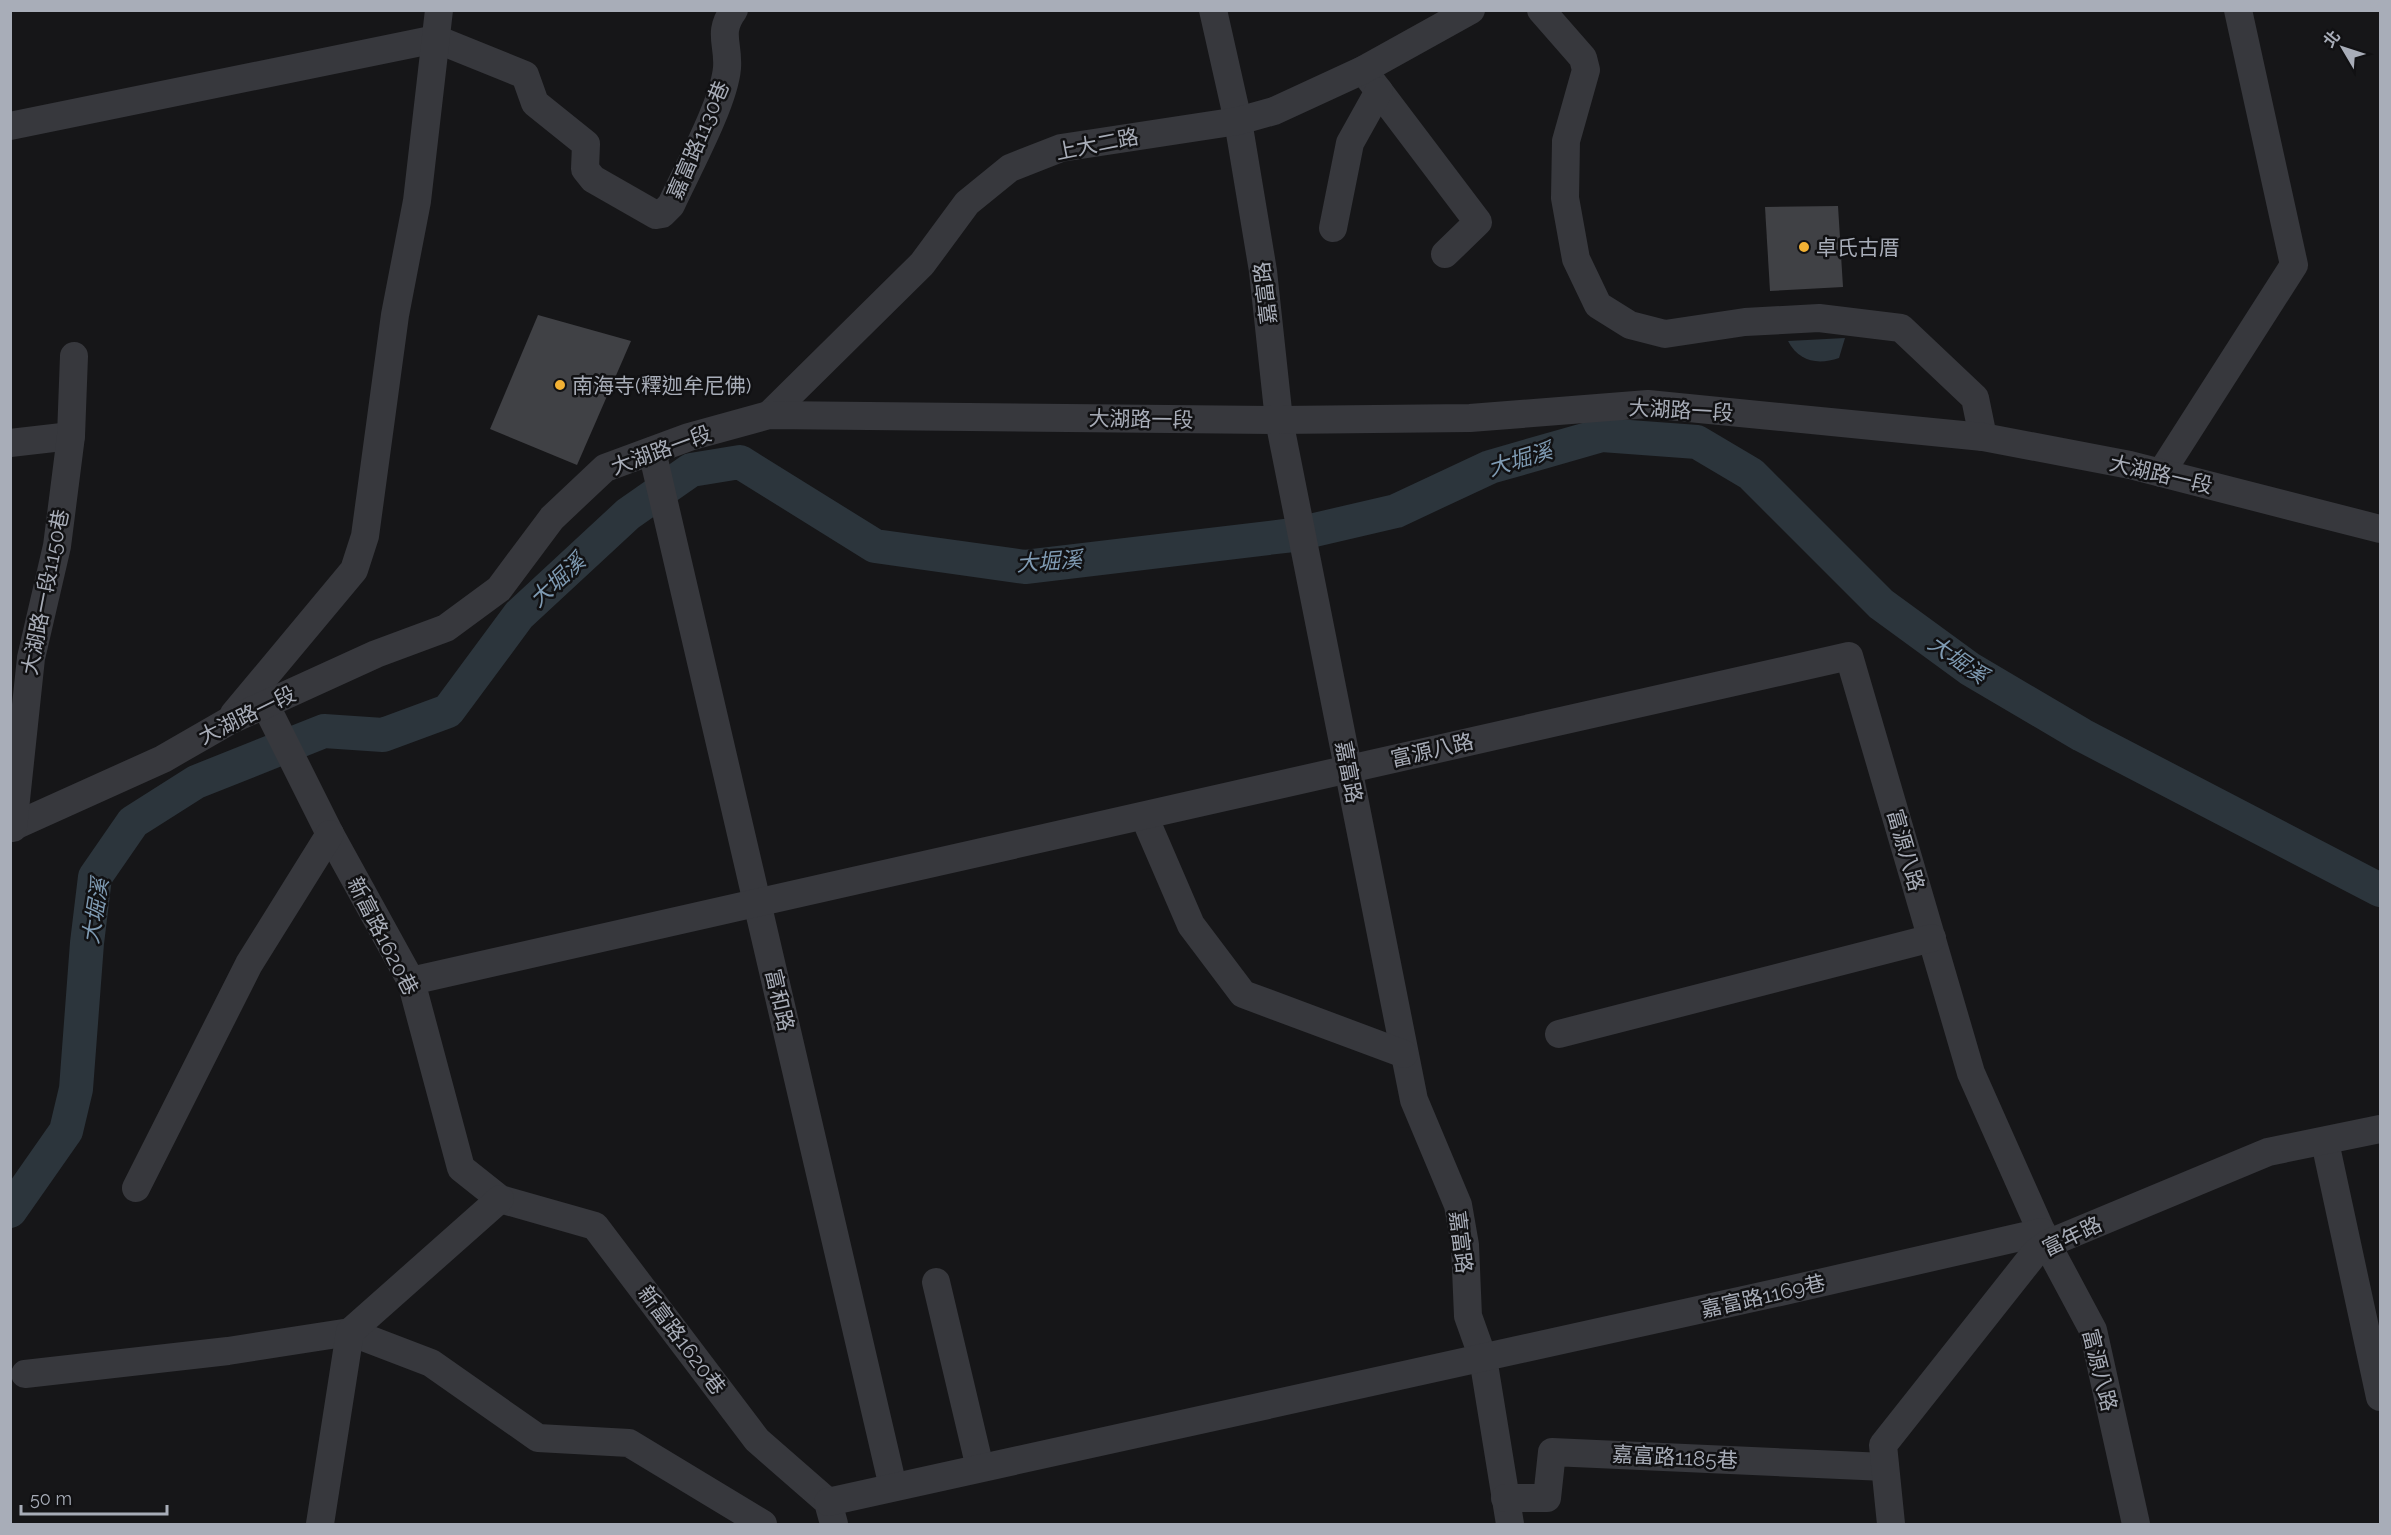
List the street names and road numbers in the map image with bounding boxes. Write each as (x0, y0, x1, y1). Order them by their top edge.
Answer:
street label: 嘉富路1130巷 (662, 77, 734, 203)
street label: 上大二路 (1053, 124, 1141, 164)
street label: 嘉富路 (1249, 260, 1281, 326)
street label: 大湖路一段 (1628, 395, 1734, 425)
street label: 大湖路一段 (1088, 406, 1194, 432)
street label: 大湖路一段 (607, 420, 715, 480)
street label: 大湖路一段 (2107, 450, 2215, 498)
street label: 大湖路一段1150巷 (17, 507, 73, 677)
street label: 大湖路一段 (194, 681, 300, 749)
street label: 富源八路 (1388, 728, 1476, 772)
street label: 嘉富路 (1331, 739, 1367, 805)
street label: 富源八路 (1882, 806, 1930, 894)
street label: 新富路1620巷 (342, 873, 424, 999)
street label: 富和路 (761, 966, 799, 1034)
street label: 嘉富路 (1445, 1209, 1477, 1275)
street label: 富年路 (2038, 1211, 2106, 1261)
street label: 嘉富路1169巷 (1698, 1270, 1828, 1322)
street label: 新富路1620巷 (633, 1281, 731, 1399)
street label: 富源八路 (2078, 1326, 2122, 1414)
street label: 嘉富路1185巷 (1611, 1441, 1739, 1473)

